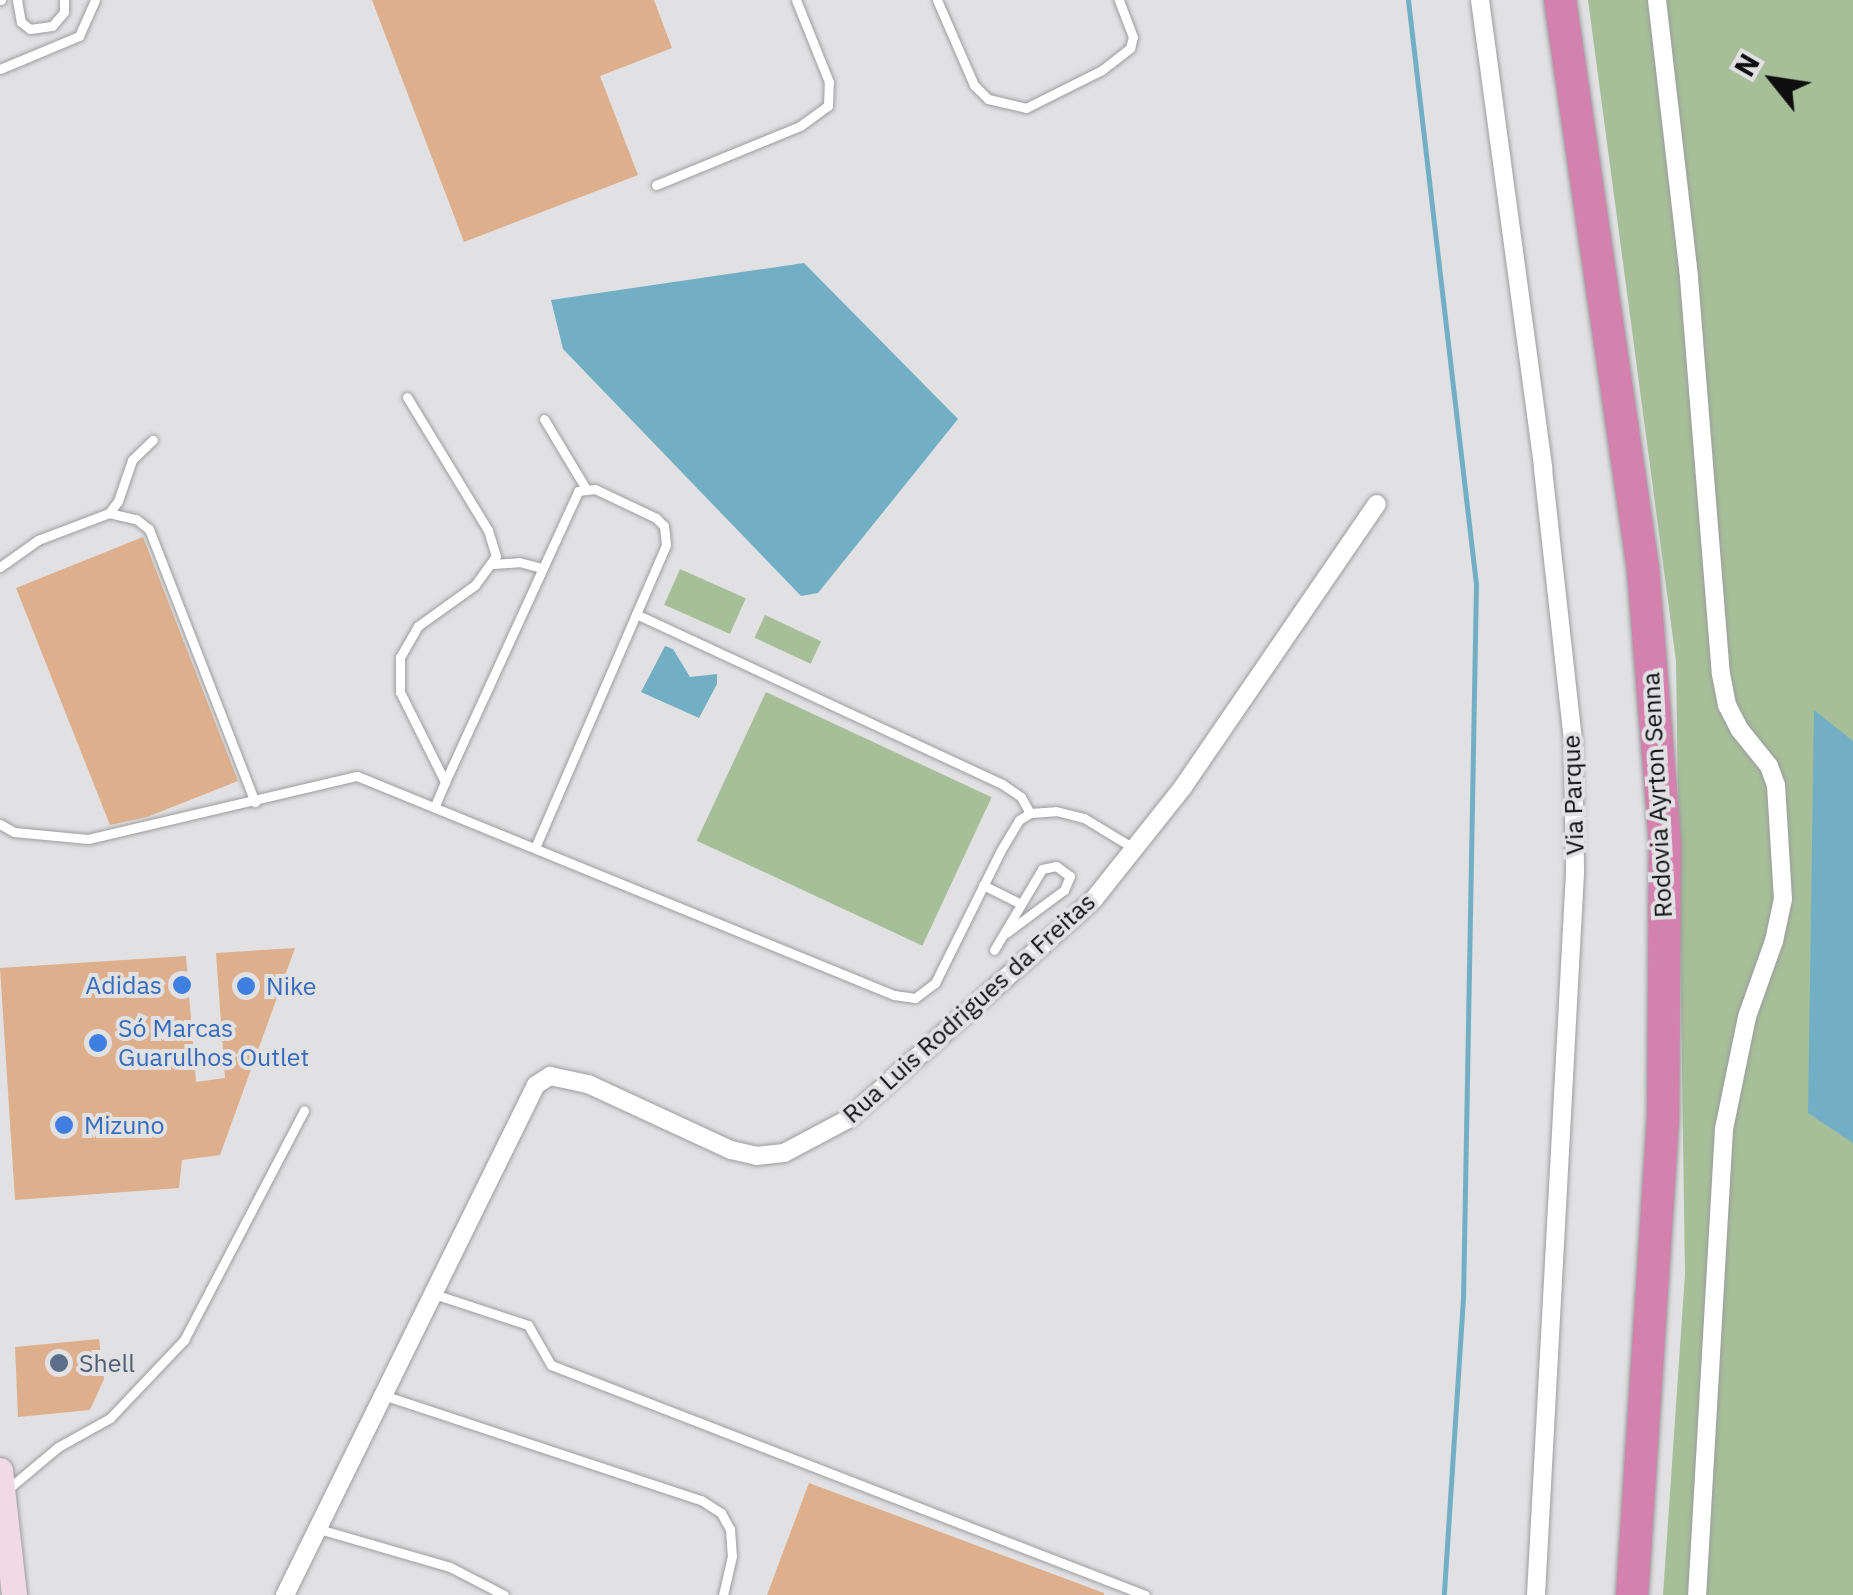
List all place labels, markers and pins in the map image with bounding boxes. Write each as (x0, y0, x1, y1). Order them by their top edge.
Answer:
place label: Adidas (85, 970, 162, 1000)
place label: Nike (266, 971, 316, 1001)
marker: Adidas (171, 974, 193, 996)
marker: Nike (235, 975, 257, 997)
place label: Só Marcas Guarulhos Outlet (118, 1014, 309, 1073)
marker: Só Marcas Guarulhos Outlet (87, 1032, 109, 1054)
place label: Mizuno (84, 1110, 165, 1140)
marker: Mizuno (53, 1114, 75, 1136)
place label: Shell (79, 1348, 135, 1378)
marker: Shell (48, 1352, 70, 1374)

